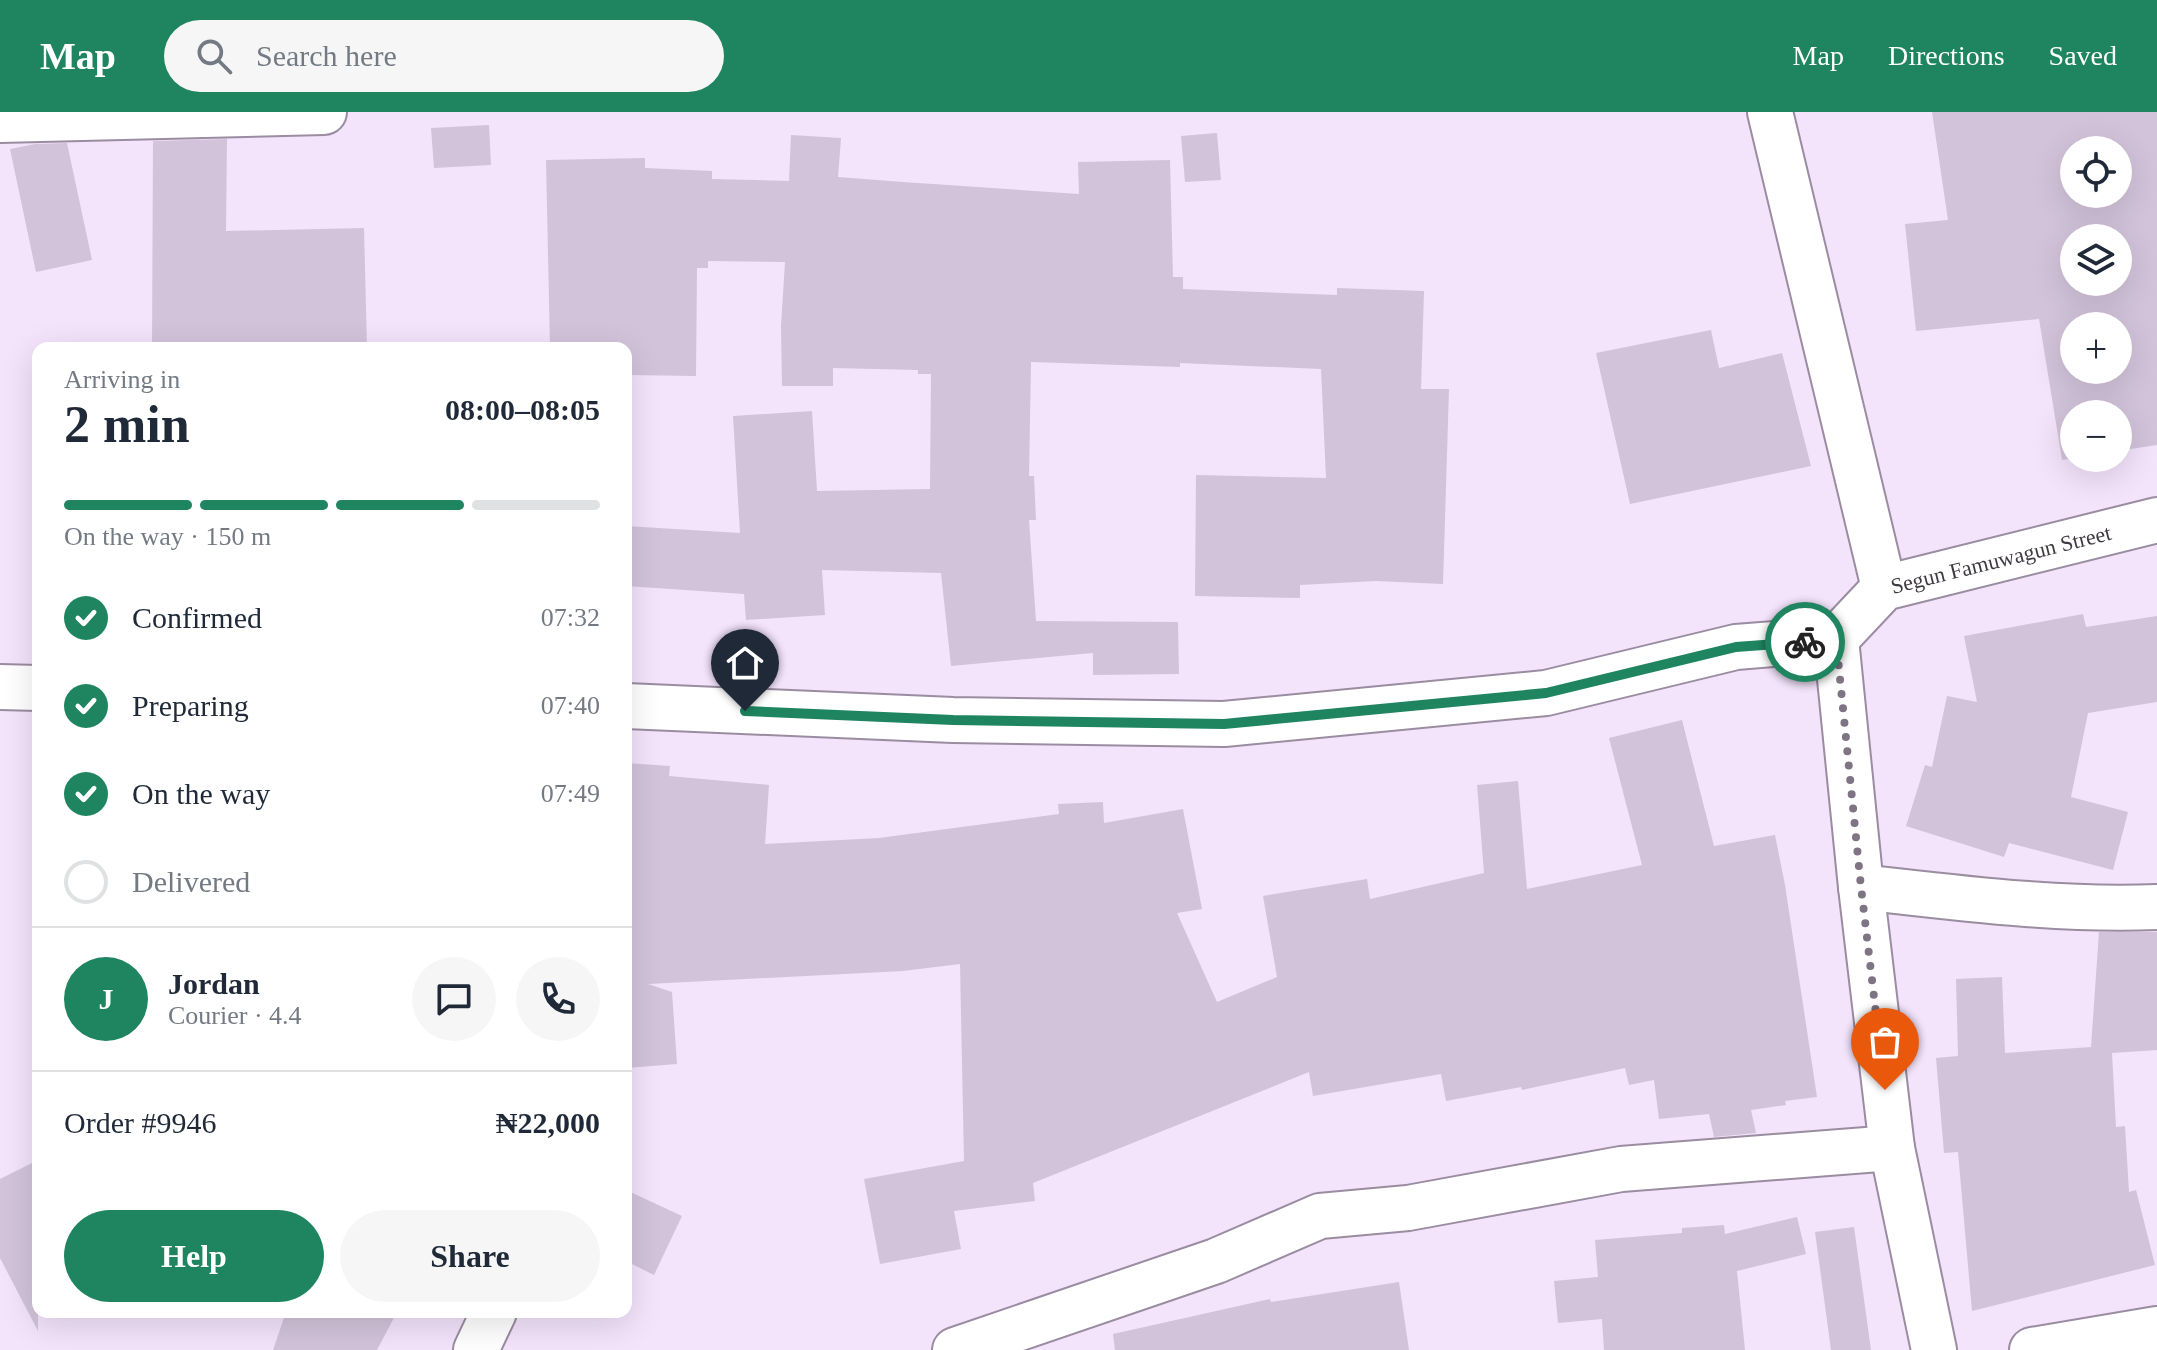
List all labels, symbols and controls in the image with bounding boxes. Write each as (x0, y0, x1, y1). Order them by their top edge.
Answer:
search box (164, 20, 724, 92)
icon: search (192, 34, 236, 78)
text: Map (40, 35, 116, 77)
text: Search here (256, 39, 397, 72)
text: Map (1793, 40, 1844, 71)
text: Directions (1888, 40, 2005, 71)
text: Saved (2049, 40, 2117, 71)
map controls (2060, 136, 2132, 472)
button: locate (2060, 136, 2132, 208)
button: layers (2060, 224, 2132, 296)
button: + (2060, 312, 2132, 384)
text: Arriving in (64, 365, 180, 394)
text: 08:00–08:05 (445, 393, 600, 426)
text: 2 min (64, 396, 190, 453)
button: − (2060, 400, 2132, 472)
street label: Segun Famuwagun Street (1888, 519, 2114, 598)
text: On the way · 150 m (64, 522, 271, 551)
icon: check (64, 596, 108, 640)
text: Confirmed (132, 601, 262, 634)
courier (1765, 602, 1845, 682)
text: 07:32 (541, 603, 600, 632)
icon: bike (1783, 620, 1827, 664)
pin (711, 629, 779, 711)
icon: home (723, 641, 767, 685)
icon: check (64, 684, 108, 728)
text: Preparing (132, 689, 249, 722)
text: 07:40 (541, 691, 600, 720)
icon: check (64, 772, 108, 816)
text: On the way (132, 777, 270, 810)
text: 07:49 (541, 779, 600, 808)
text: Delivered (132, 865, 250, 898)
button: chat (412, 957, 496, 1041)
button: phone (516, 957, 600, 1041)
text: Jordan (168, 967, 260, 1000)
text: J (99, 982, 114, 1015)
text: Courier · 4.4 (168, 1001, 302, 1030)
pin (1851, 1008, 1919, 1090)
icon: bag (1863, 1020, 1907, 1064)
text: Order #9946 (64, 1106, 216, 1139)
text: ₦22,000 (496, 1106, 600, 1139)
button: Help (64, 1210, 324, 1302)
button: Share (340, 1210, 600, 1302)

